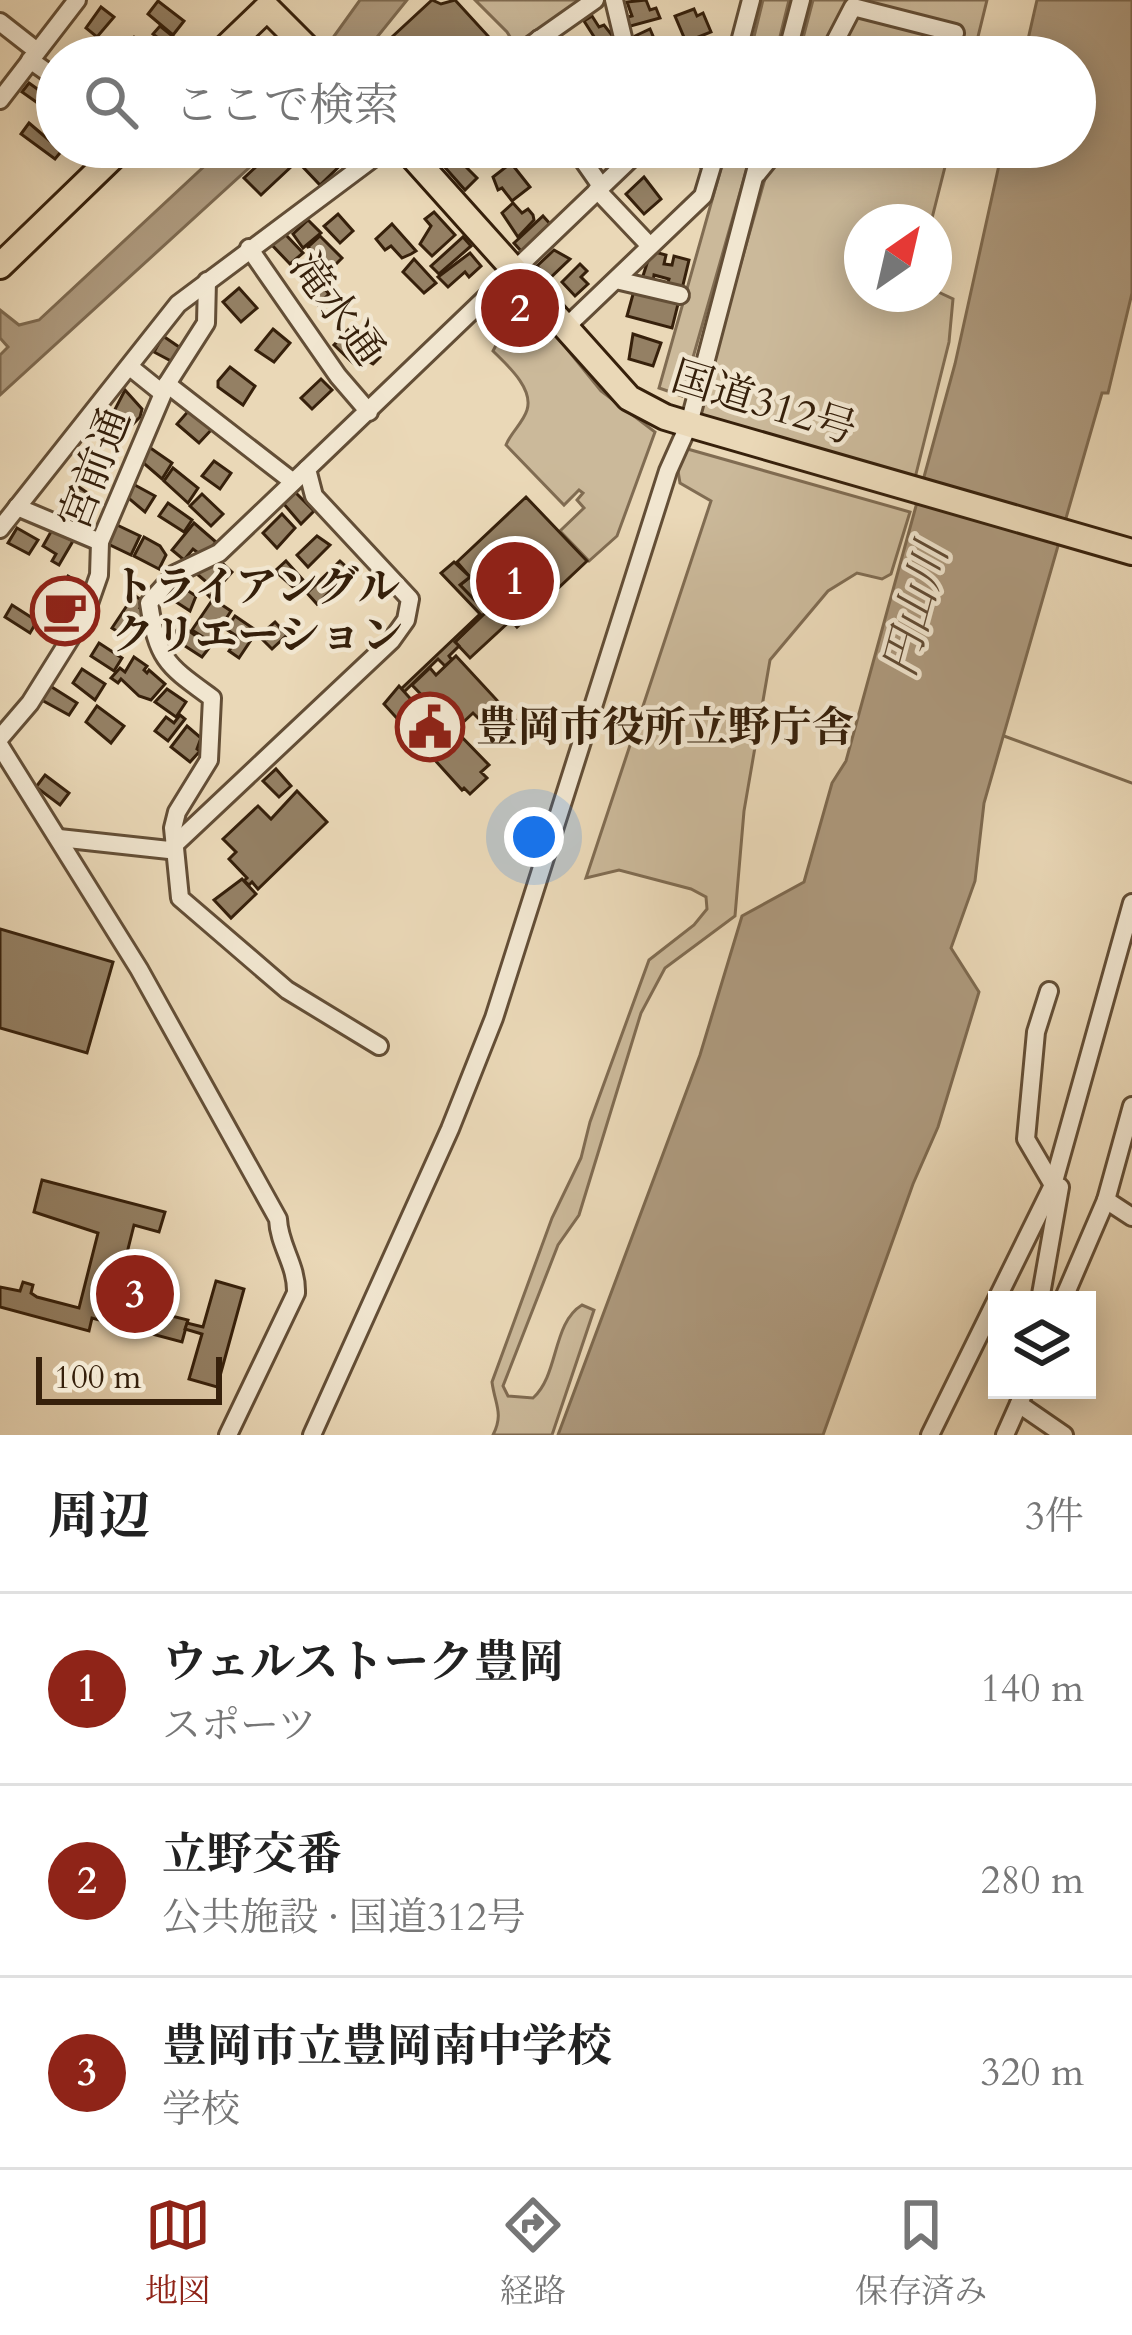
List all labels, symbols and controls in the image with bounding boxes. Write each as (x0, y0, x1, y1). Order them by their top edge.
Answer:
search box (36, 36, 1096, 168)
icon: search (78, 69, 144, 135)
text: ここで検索 (174, 75, 399, 136)
north arrow (844, 204, 952, 312)
street label: 滝水通 (277, 241, 397, 377)
pin: 2 (481, 263, 559, 353)
street label: 国道312号 (665, 348, 863, 458)
street label: 宮前通 (46, 400, 144, 538)
water label: 円山川 (869, 532, 964, 683)
pin: 1 (476, 536, 554, 626)
place label: トライアングル クリエーション (112, 559, 403, 664)
cafe icon: トライアングル クリエーション (30, 576, 100, 646)
public building icon: 豊岡市役所立野庁舎 (395, 692, 465, 762)
place label: 豊岡市役所立野庁舎 (476, 699, 854, 756)
your location (504, 807, 564, 867)
pin: 3 (96, 1249, 174, 1339)
map controls (988, 1291, 1096, 1399)
button: layers (988, 1291, 1096, 1399)
scale bar (36, 1351, 222, 1404)
text: 100 m (54, 1355, 141, 1400)
text: 周辺 (48, 1482, 150, 1552)
text: 3件 (1025, 1490, 1084, 1543)
text: ウェルストーク豊岡 (162, 1632, 564, 1693)
text: 1 (77, 1662, 97, 1715)
text: 140 m (981, 1662, 1084, 1715)
text: スポーツ (162, 1699, 316, 1752)
text: 立野交番 (162, 1824, 342, 1885)
text: 2 (77, 1854, 97, 1907)
text: 280 m (981, 1854, 1084, 1907)
text: 公共施設 · 国道312号 (162, 1891, 526, 1944)
text: 豊岡市立豊岡南中学校 (162, 2016, 612, 2077)
text: 3 (77, 2046, 97, 2099)
text: 320 m (981, 2046, 1084, 2099)
text: 学校 (162, 2083, 240, 2136)
tab: 地図 (145, 2192, 211, 2314)
tab: 経路 (500, 2192, 566, 2314)
tab: 保存済み (855, 2192, 987, 2314)

